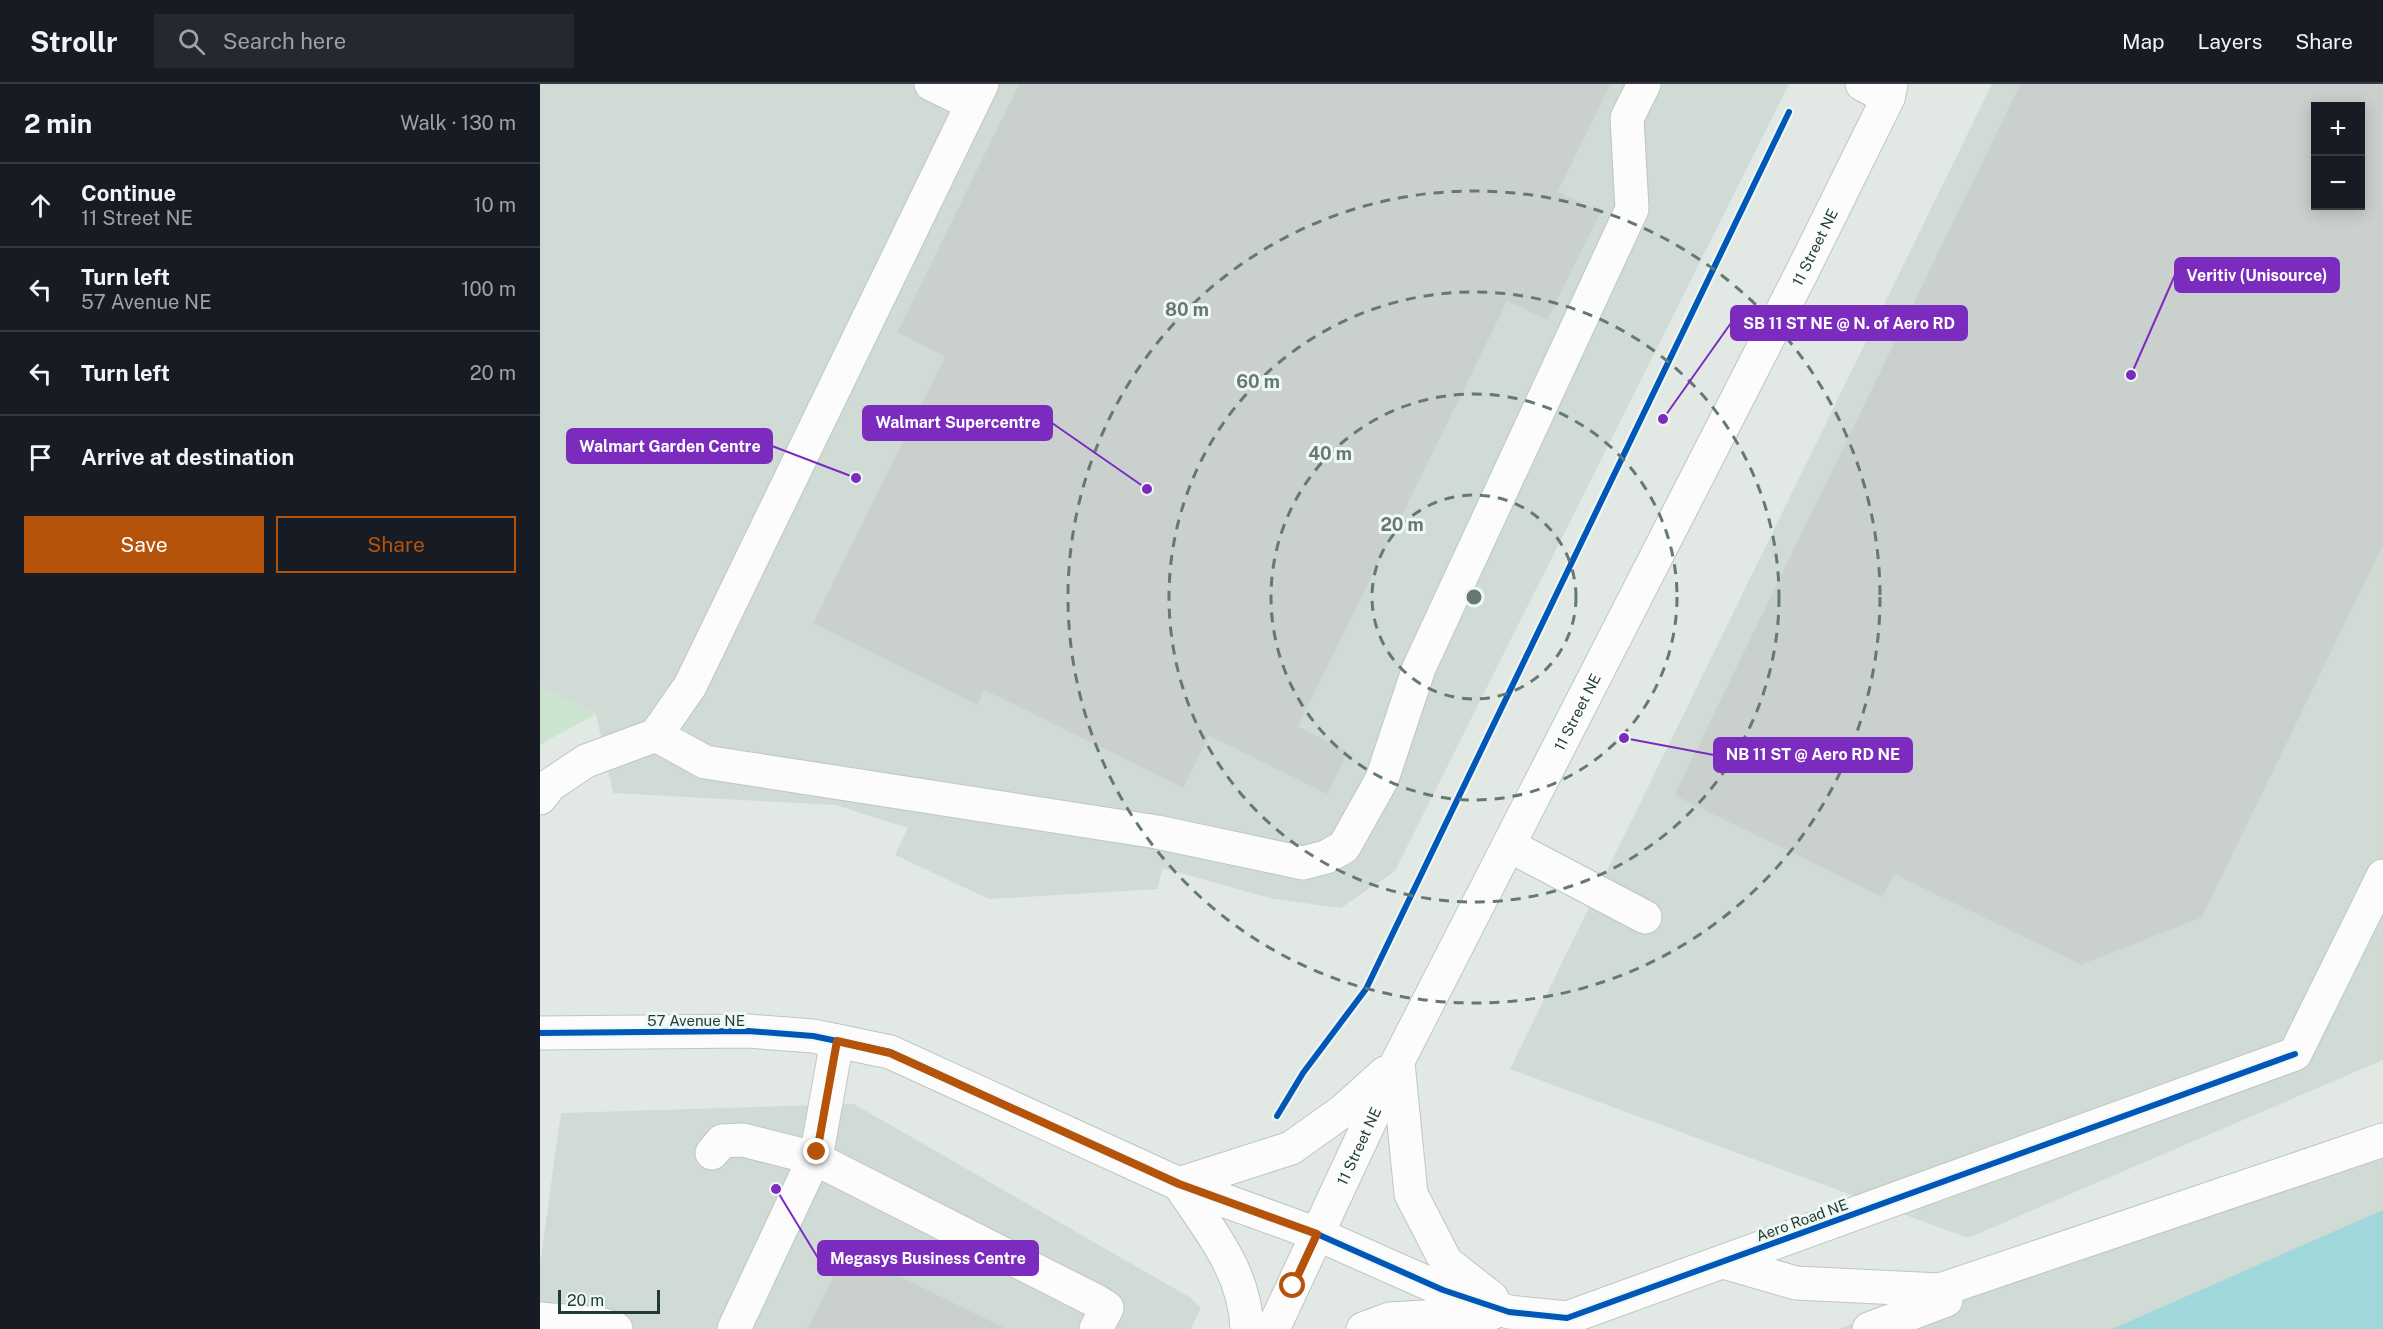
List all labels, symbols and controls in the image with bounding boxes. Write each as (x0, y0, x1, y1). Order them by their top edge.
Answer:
search box (154, 14, 574, 68)
text: Strollr (30, 25, 118, 58)
icon: search (175, 25, 208, 58)
text: Search here (223, 28, 346, 54)
text: Map (2122, 29, 2165, 54)
text: Layers (2198, 29, 2262, 54)
text: Share (2295, 29, 2353, 54)
map controls (2311, 102, 2365, 210)
button: + (2311, 102, 2365, 156)
text: 2 min (24, 108, 92, 139)
text: Walk · 130 m (400, 111, 516, 135)
button: − (2311, 156, 2365, 210)
text: Continue (81, 180, 176, 206)
icon: ahead (24, 189, 57, 222)
text: 10 m (473, 193, 516, 217)
text: 11 Street NE (81, 206, 193, 230)
street label: 11 Street NE (1788, 206, 1841, 288)
callout: Veritiv (Unisource) (2175, 258, 2339, 292)
text: Turn left (81, 264, 170, 290)
text: Veritiv (Unisource) (2187, 266, 2327, 285)
icon: left (24, 273, 57, 306)
text: 100 m (461, 277, 516, 301)
text: 57 Avenue NE (81, 290, 212, 314)
text: 80 m (1165, 299, 1209, 320)
callout: SB 11 ST NE @ N. of Aero RD (1731, 306, 1967, 340)
text: SB 11 ST NE @ N. of Aero RD (1743, 314, 1955, 333)
icon: left (24, 357, 57, 390)
text: Turn left (81, 360, 170, 386)
text: 20 m (470, 361, 516, 385)
text: 60 m (1236, 371, 1280, 392)
callout: Walmart Supercentre (863, 406, 1052, 440)
text: Walmart Supercentre (876, 413, 1040, 432)
callout: Walmart Garden Centre (567, 429, 772, 463)
text: Walmart Garden Centre (579, 437, 761, 456)
icon: arrive (24, 441, 57, 474)
text: 40 m (1308, 443, 1352, 464)
text: Arrive at destination (81, 444, 294, 470)
text: 20 m (1380, 514, 1424, 535)
button: Save (24, 516, 264, 573)
button: Share (276, 516, 516, 573)
centre of rings (1464, 587, 1484, 607)
street label: 11 Street NE (1550, 671, 1604, 753)
callout: NB 11 ST @ Aero RD NE (1714, 738, 1912, 772)
text: NB 11 ST @ Aero RD NE (1726, 745, 1900, 764)
street label: 57 Avenue NE (647, 1012, 745, 1029)
street label: 11 Street NE (1333, 1104, 1384, 1188)
route end (803, 1138, 829, 1164)
street label: Aero Road NE (1754, 1196, 1850, 1244)
callout: Megasys Business Centre (818, 1241, 1038, 1275)
text: Megasys Business Centre (830, 1249, 1026, 1268)
route start (1279, 1272, 1305, 1298)
scale bar (558, 1287, 660, 1314)
text: 20 m (567, 1291, 604, 1310)

